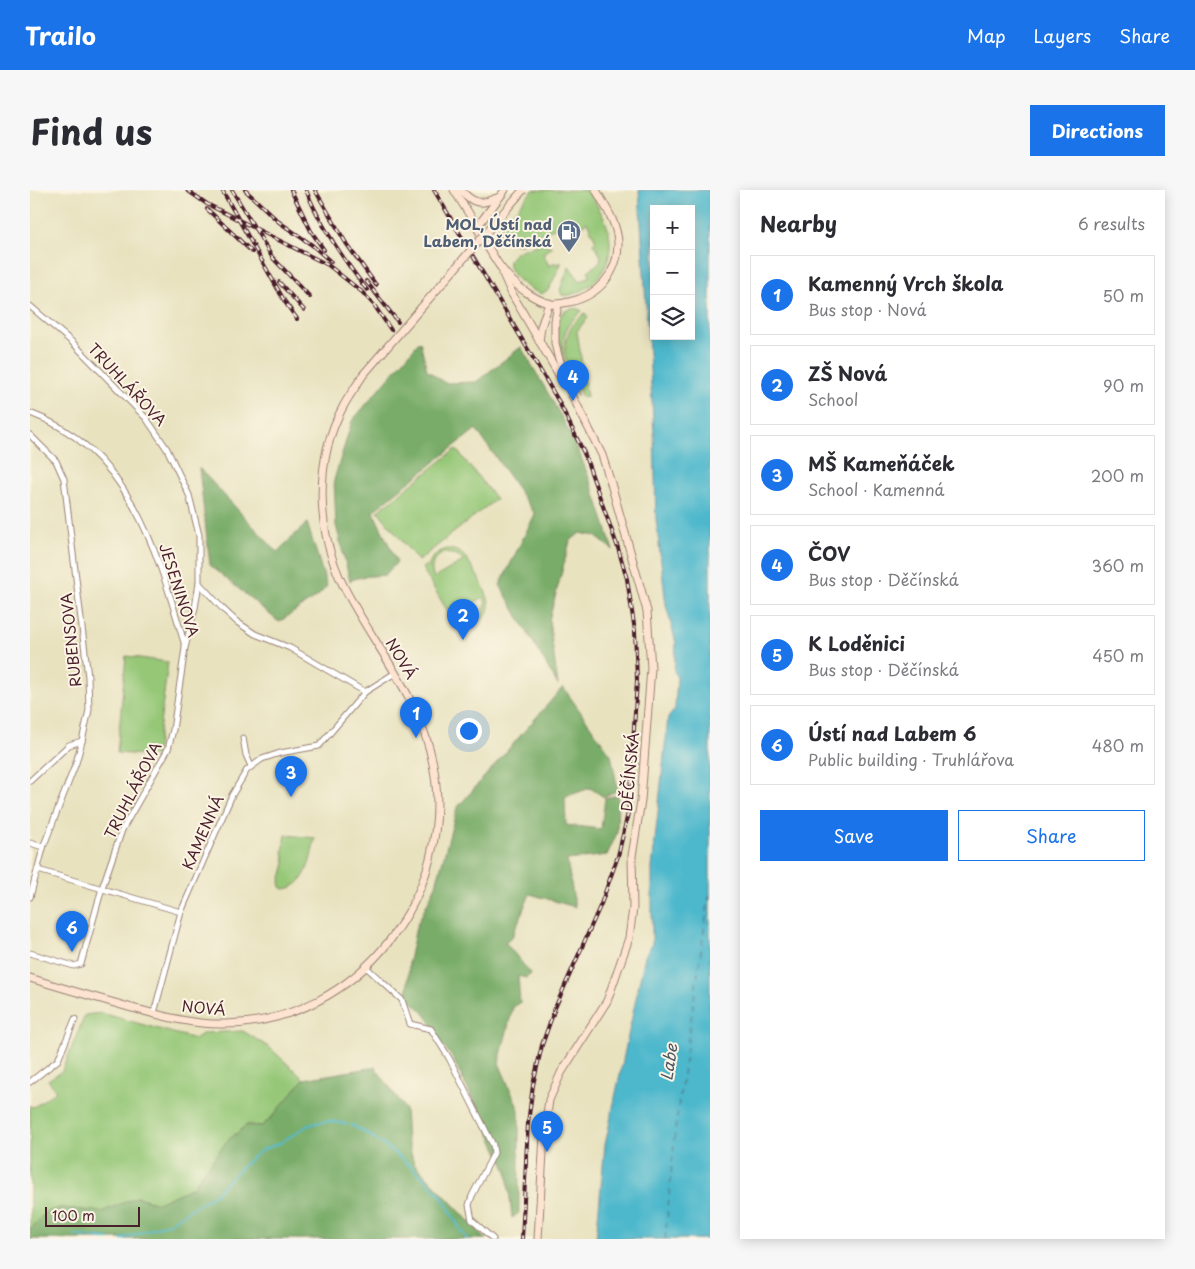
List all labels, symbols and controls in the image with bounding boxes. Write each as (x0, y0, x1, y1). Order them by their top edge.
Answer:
text: Trailo (25, 17, 96, 53)
text: Map (967, 22, 1006, 49)
text: Layers (1034, 22, 1091, 49)
text: Share (1119, 22, 1170, 49)
text: Find us (30, 104, 152, 157)
button: Directions (1030, 105, 1165, 156)
map controls (650, 205, 695, 340)
button: + (650, 205, 695, 250)
text: Nearby (760, 207, 837, 239)
text: 6 results (1078, 211, 1145, 235)
place label: MOL, Ústí nad Labem, Děčínská (424, 212, 552, 252)
fuel station icon: MOL, Ústí nad Labem, Děčínská (556, 219, 582, 253)
button: − (650, 250, 695, 295)
text: Kamenný Vrch škola (808, 269, 1004, 297)
text: 1 (773, 283, 781, 307)
text: 50 m (1103, 283, 1144, 307)
button: layers (650, 295, 695, 340)
text: Bus stop · Nová (808, 297, 927, 321)
street label: TRUHLÁŘOVA (83, 337, 173, 431)
text: ZŠ Nová (808, 359, 888, 387)
pin: 4 (557, 360, 589, 401)
text: 2 (771, 373, 783, 397)
text: 90 m (1103, 373, 1144, 397)
text: School (808, 387, 858, 411)
text: MŠ Kameňáček (808, 449, 955, 477)
text: 3 (772, 463, 782, 487)
text: 200 m (1091, 463, 1144, 487)
text: School · Kamenná (808, 477, 944, 501)
text: ČOV (808, 539, 850, 567)
street label: JESENINOVA (154, 540, 206, 640)
text: 4 (772, 553, 782, 577)
text: 360 m (1092, 553, 1144, 577)
text: Bus stop · Děčínská (808, 567, 959, 591)
street label: RUBENSOVA (54, 592, 86, 688)
pin: 2 (447, 599, 479, 640)
text: K Loděnici (808, 629, 905, 657)
street label: NOVÁ (381, 633, 423, 683)
text: 5 (772, 643, 782, 667)
text: 450 m (1092, 643, 1144, 667)
text: Bus stop · Děčínská (808, 657, 959, 681)
pin: 1 (400, 697, 432, 738)
your location (456, 718, 482, 744)
text: Ústí nad Labem 6 (808, 719, 976, 747)
street label: DĚČÍNSKÁ (614, 731, 644, 813)
text: 6 (771, 733, 783, 757)
text: 480 m (1092, 733, 1144, 757)
street label: TRUHLÁŘOVA (98, 737, 166, 843)
text: Public building · Truhlářova (808, 747, 1014, 771)
pin: 3 (275, 756, 307, 797)
street label: KAMENNÁ (175, 791, 229, 873)
button: Save (760, 810, 948, 861)
button: Share (958, 810, 1145, 861)
pin: 6 (56, 911, 88, 952)
street label: NOVÁ (181, 993, 227, 1021)
water label: Labe (654, 1041, 683, 1082)
pin: 5 (531, 1111, 563, 1152)
scale bar (45, 1204, 140, 1227)
text: 100 m (52, 1205, 95, 1226)

